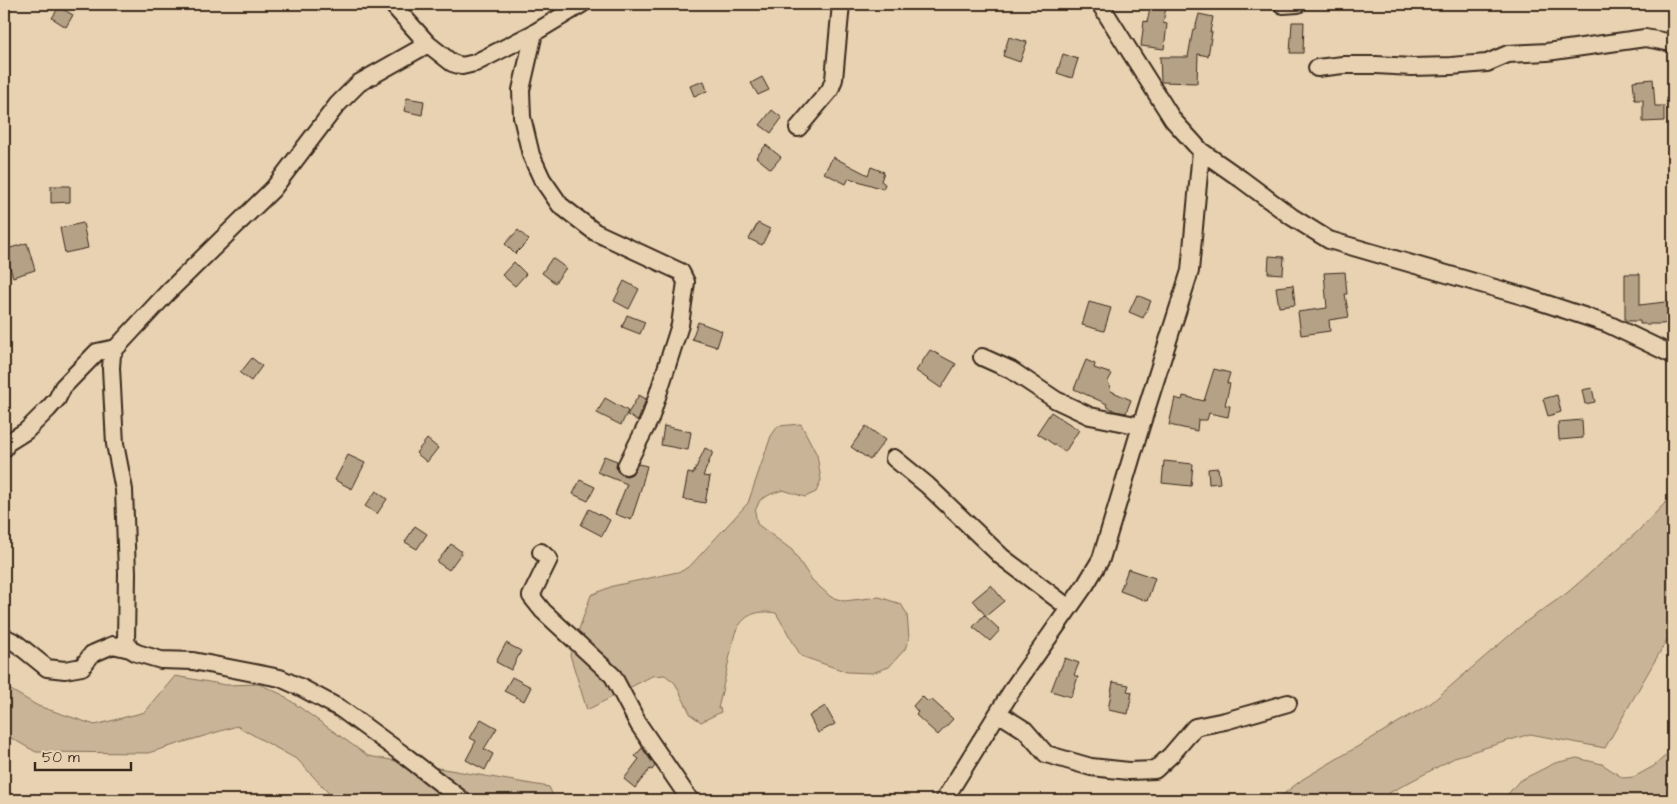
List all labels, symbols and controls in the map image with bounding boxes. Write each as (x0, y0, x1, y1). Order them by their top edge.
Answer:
scale bar (35, 739, 131, 771)
text: 50 m (42, 747, 80, 768)

